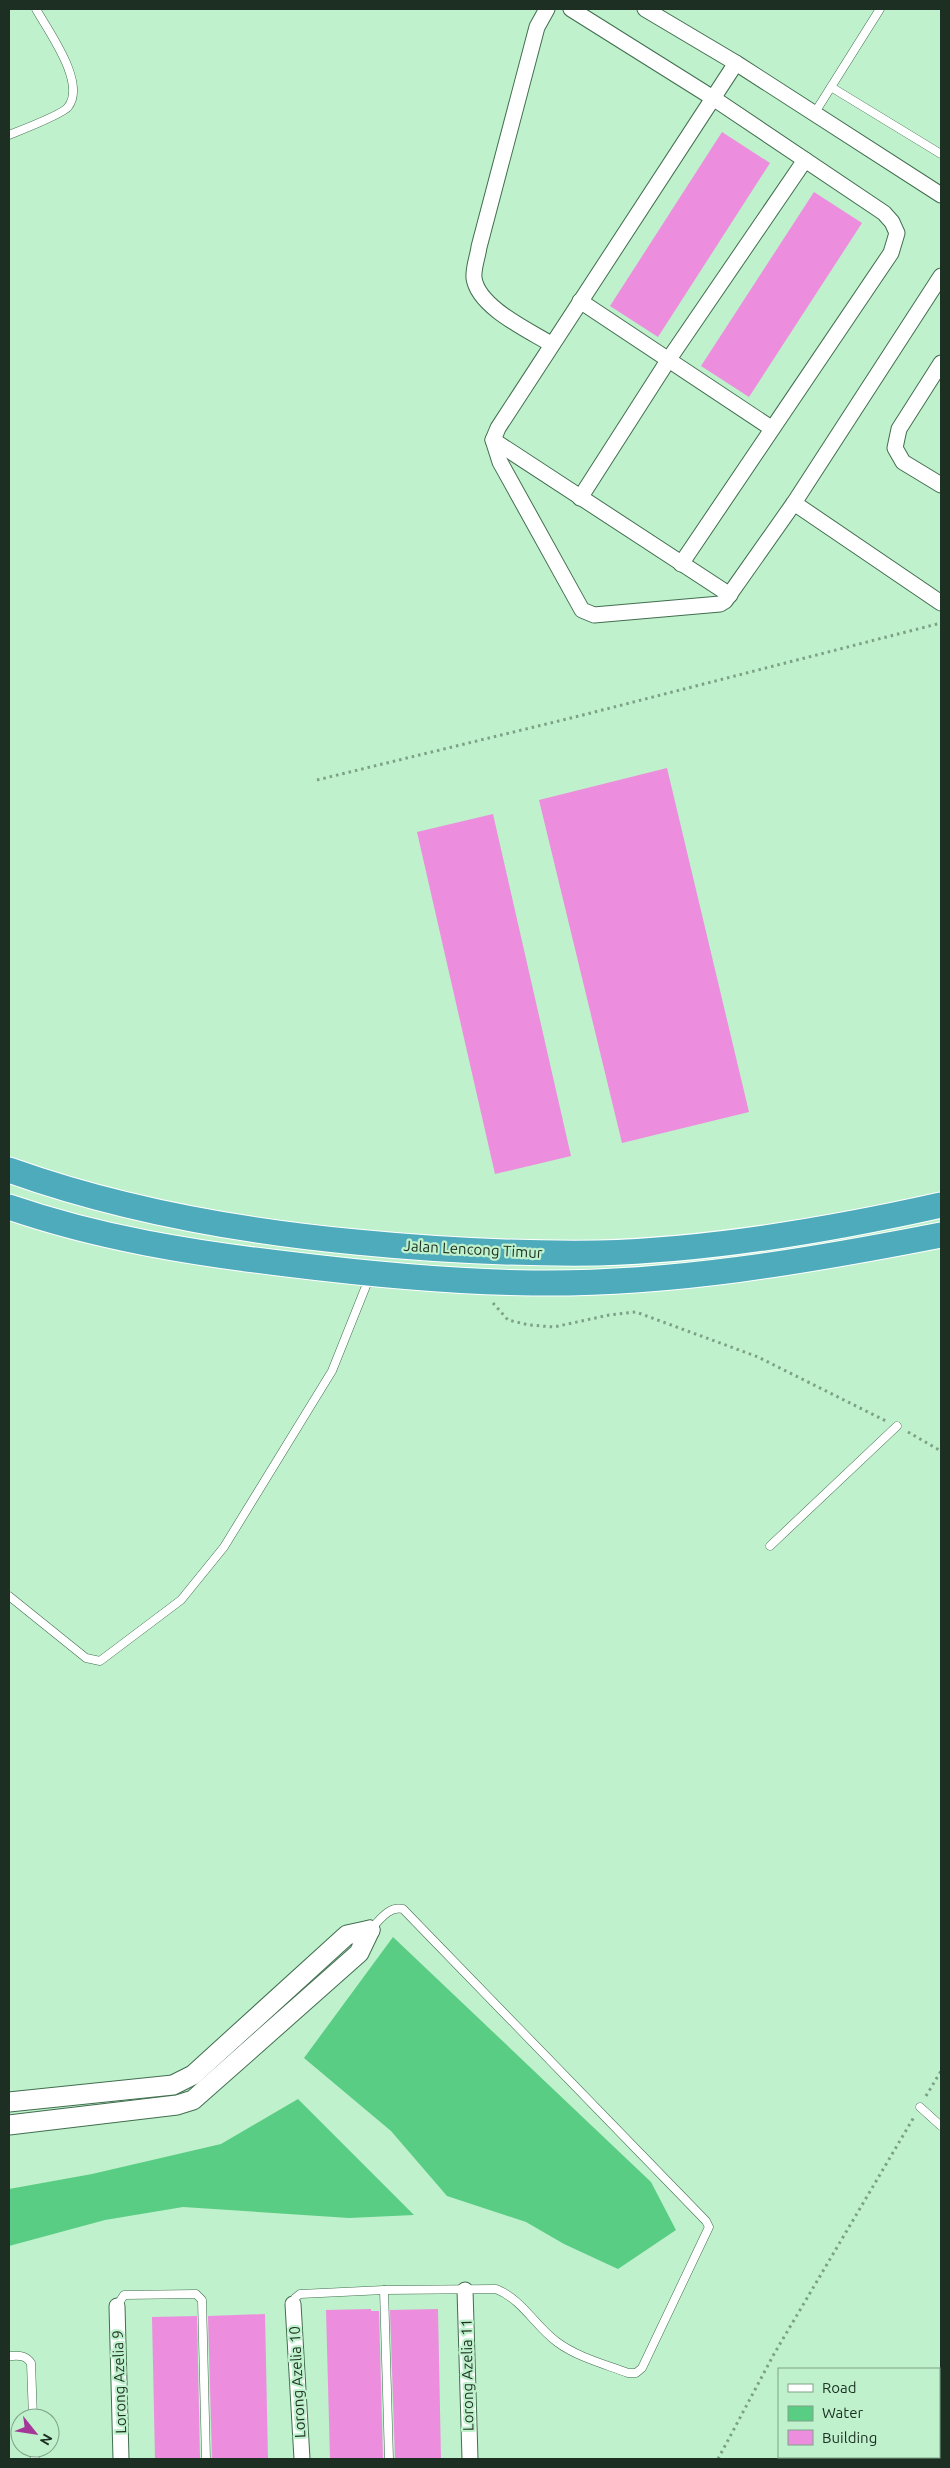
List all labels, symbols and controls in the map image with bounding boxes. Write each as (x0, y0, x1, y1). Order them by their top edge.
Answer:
street label: Jalan Lencong Timur (403, 1237, 543, 1261)
street label: Lorong Azelia 11 (458, 2319, 476, 2431)
street label: Lorong Azelia 10 (286, 2326, 308, 2438)
street label: Lorong Azelia 9 (109, 2330, 129, 2434)
legend (778, 2368, 940, 2458)
text: Road (822, 2379, 857, 2396)
text: Water (822, 2404, 863, 2421)
north arrow (10, 2408, 60, 2458)
text: Building (822, 2429, 877, 2446)
text: N (37, 2431, 56, 2448)

